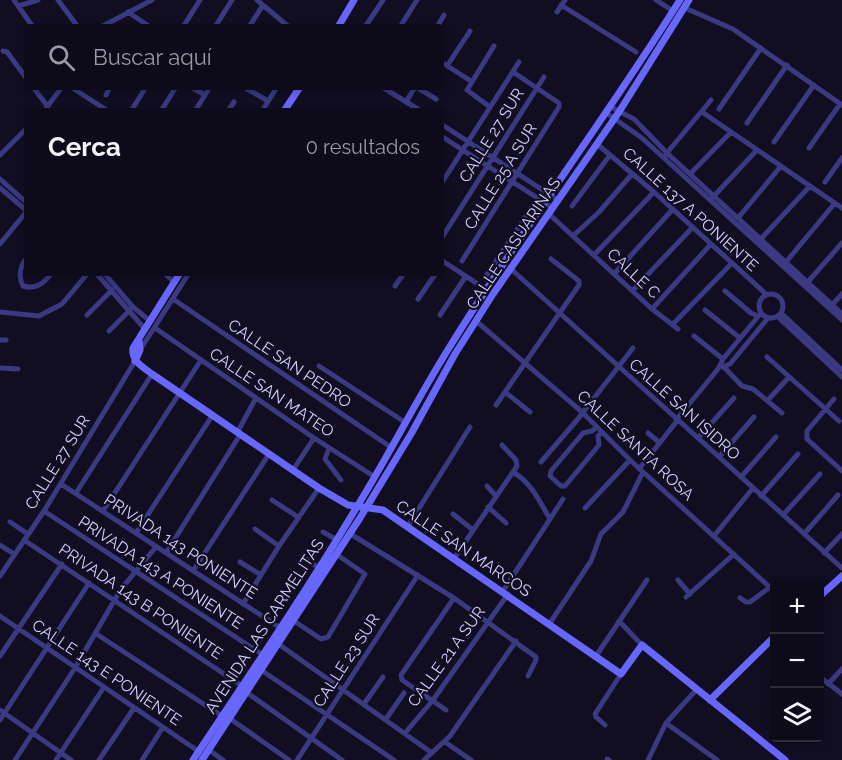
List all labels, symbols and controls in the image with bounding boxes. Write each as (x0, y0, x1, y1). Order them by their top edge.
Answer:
search box (24, 24, 444, 90)
icon: search (45, 41, 78, 74)
text: Buscar aquí (93, 44, 212, 70)
street label: CALLE 27 SUR (455, 85, 528, 186)
street label: CALLE 25 A SUR (460, 120, 541, 233)
text: Cerca (48, 132, 121, 162)
text: 0 resultados (306, 135, 420, 159)
street label: CALLE 137 A PONIENTE (619, 143, 763, 275)
street label: CALLE CASUARINAS (462, 174, 565, 313)
street label: CALLE C (603, 244, 664, 303)
street label: CALLE SAN PEDRO (225, 315, 355, 412)
street label: CALLE SAN MATEO (206, 344, 338, 441)
street label: CALLE SAN ISIDRO (625, 355, 744, 464)
street label: CALLE SANTA ROSA (573, 386, 698, 504)
street label: CALLE 27 SUR (21, 412, 94, 513)
street label: PRIVADA 143 PONIENTE (101, 490, 261, 603)
street label: CALLE SAN MARCOS (393, 496, 535, 601)
street label: PRIVADA 143 A PONIENTE (75, 512, 247, 633)
street label: AVENIDA LAS CARMELITAS (201, 535, 328, 717)
street label: PRIVADA 143 B PONIENTE (55, 539, 226, 663)
map controls (770, 580, 824, 742)
button: + (770, 580, 824, 634)
street label: CALLE 21 A SUR (404, 602, 489, 710)
street label: CALLE 23 SUR (309, 610, 384, 710)
street label: CALLE 143 E PONIENTE (28, 615, 185, 730)
button: − (770, 634, 824, 688)
button: layers (770, 688, 824, 742)

